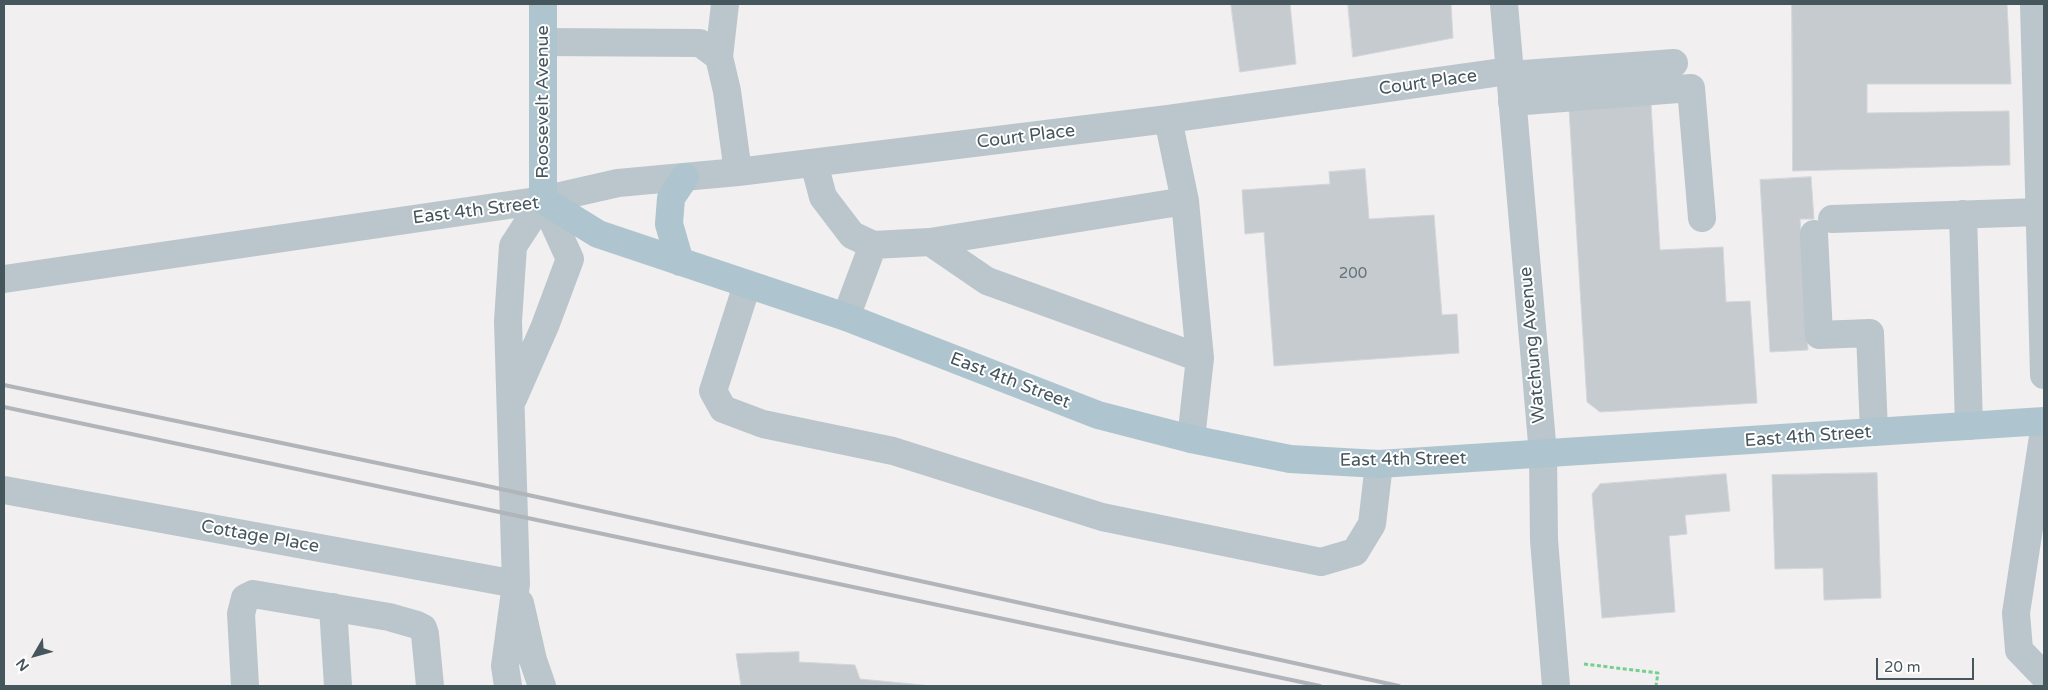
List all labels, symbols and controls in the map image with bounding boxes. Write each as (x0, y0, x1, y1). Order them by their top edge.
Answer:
street label: Roosevelt Avenue (532, 25, 554, 179)
street label: Court Place (1378, 65, 1478, 101)
street label: Court Place (976, 120, 1076, 154)
street label: East 4th Street (412, 193, 540, 229)
house number: 200 (1339, 265, 1367, 283)
street label: Watchung Avenue (1515, 266, 1551, 424)
street label: East 4th Street (947, 348, 1073, 414)
street label: East 4th Street (1744, 422, 1872, 452)
street label: East 4th Street (1339, 448, 1467, 472)
street label: Cottage Place (199, 516, 321, 558)
north arrow (10, 630, 60, 680)
scale bar (1878, 648, 1976, 680)
text: N (13, 655, 33, 674)
text: 20 m (1884, 658, 1921, 676)

